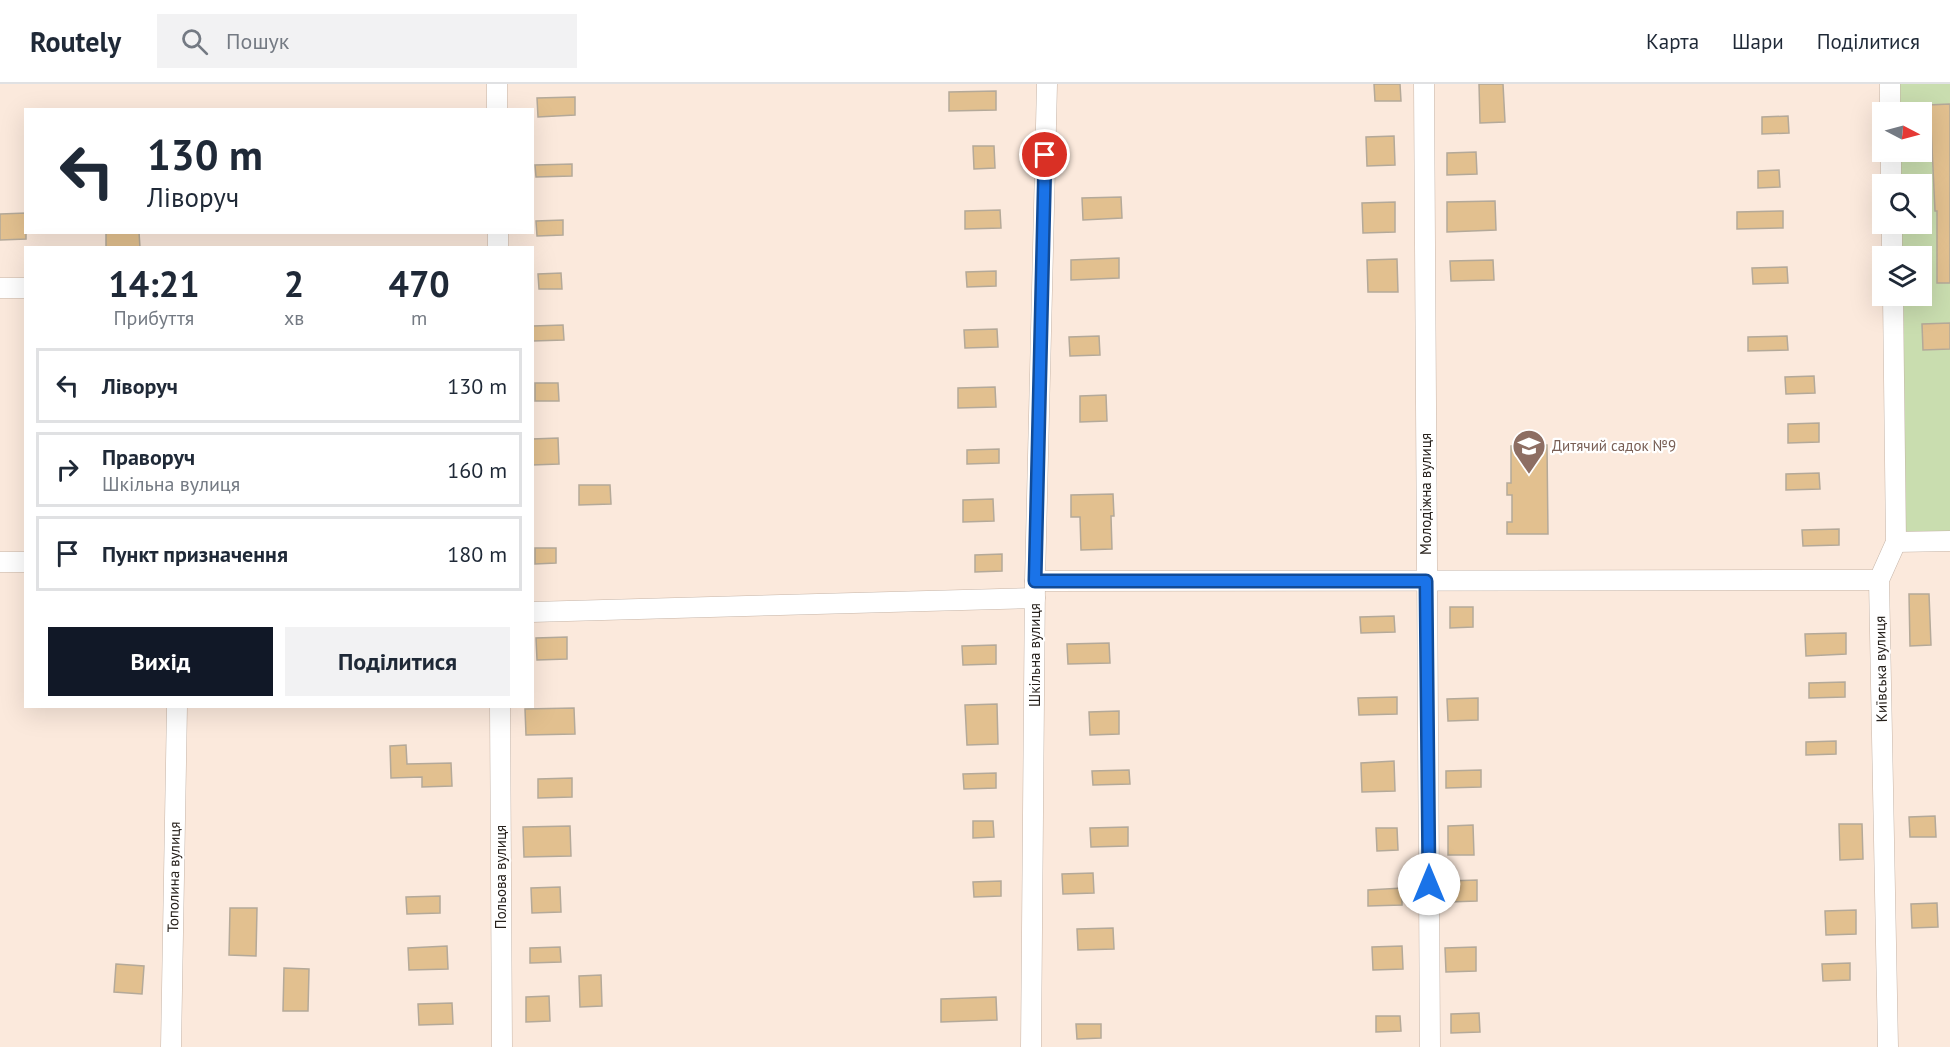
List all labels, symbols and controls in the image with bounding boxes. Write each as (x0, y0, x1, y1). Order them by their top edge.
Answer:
search box (157, 14, 577, 68)
text: Routely (30, 23, 121, 60)
icon: search (178, 25, 211, 58)
text: Пошук (226, 27, 289, 55)
text: Карта (1646, 28, 1699, 55)
text: Шари (1732, 28, 1784, 55)
text: Поділитися (1817, 28, 1920, 55)
north arrow (1872, 102, 1932, 162)
map controls (1872, 102, 1932, 306)
text: 130 m (147, 127, 263, 182)
pin (1019, 129, 1070, 180)
icon: left (48, 132, 126, 210)
icon: arrive (1028, 138, 1061, 171)
button: search (1872, 174, 1932, 234)
text: Ліворуч (147, 180, 239, 214)
button: layers (1872, 246, 1932, 306)
text: 14:21 (108, 260, 200, 307)
text: 2 (284, 260, 304, 307)
text: 470 (388, 260, 450, 307)
text: Прибуття (113, 305, 194, 331)
text: хв (284, 305, 304, 331)
text: m (411, 305, 427, 331)
icon: left (51, 369, 84, 402)
text: Ліворуч (102, 372, 178, 400)
text: 130 m (447, 372, 507, 400)
school or university icon: Дитячий садок №9 (1511, 428, 1547, 475)
street label: Молодіжна вулиця (1416, 433, 1435, 555)
place label: Дитячий садок №9 (1552, 436, 1676, 455)
text: Праворуч (102, 443, 195, 471)
icon: right (51, 453, 84, 486)
text: 160 m (447, 456, 507, 484)
text: Шкільна вулиця (102, 471, 240, 497)
icon: arrive (51, 537, 84, 570)
text: Пункт призначення (102, 540, 288, 568)
text: 180 m (447, 540, 507, 568)
street label: Шкільна вулиця (1025, 603, 1044, 707)
street label: Київська вулиця (1870, 616, 1891, 723)
button: Вихід (48, 627, 273, 696)
button: Поділитися (285, 627, 510, 696)
street label: Тополина вулиця (163, 821, 184, 933)
street label: Польова вулиця (491, 825, 510, 929)
position arrow (1397, 852, 1461, 916)

